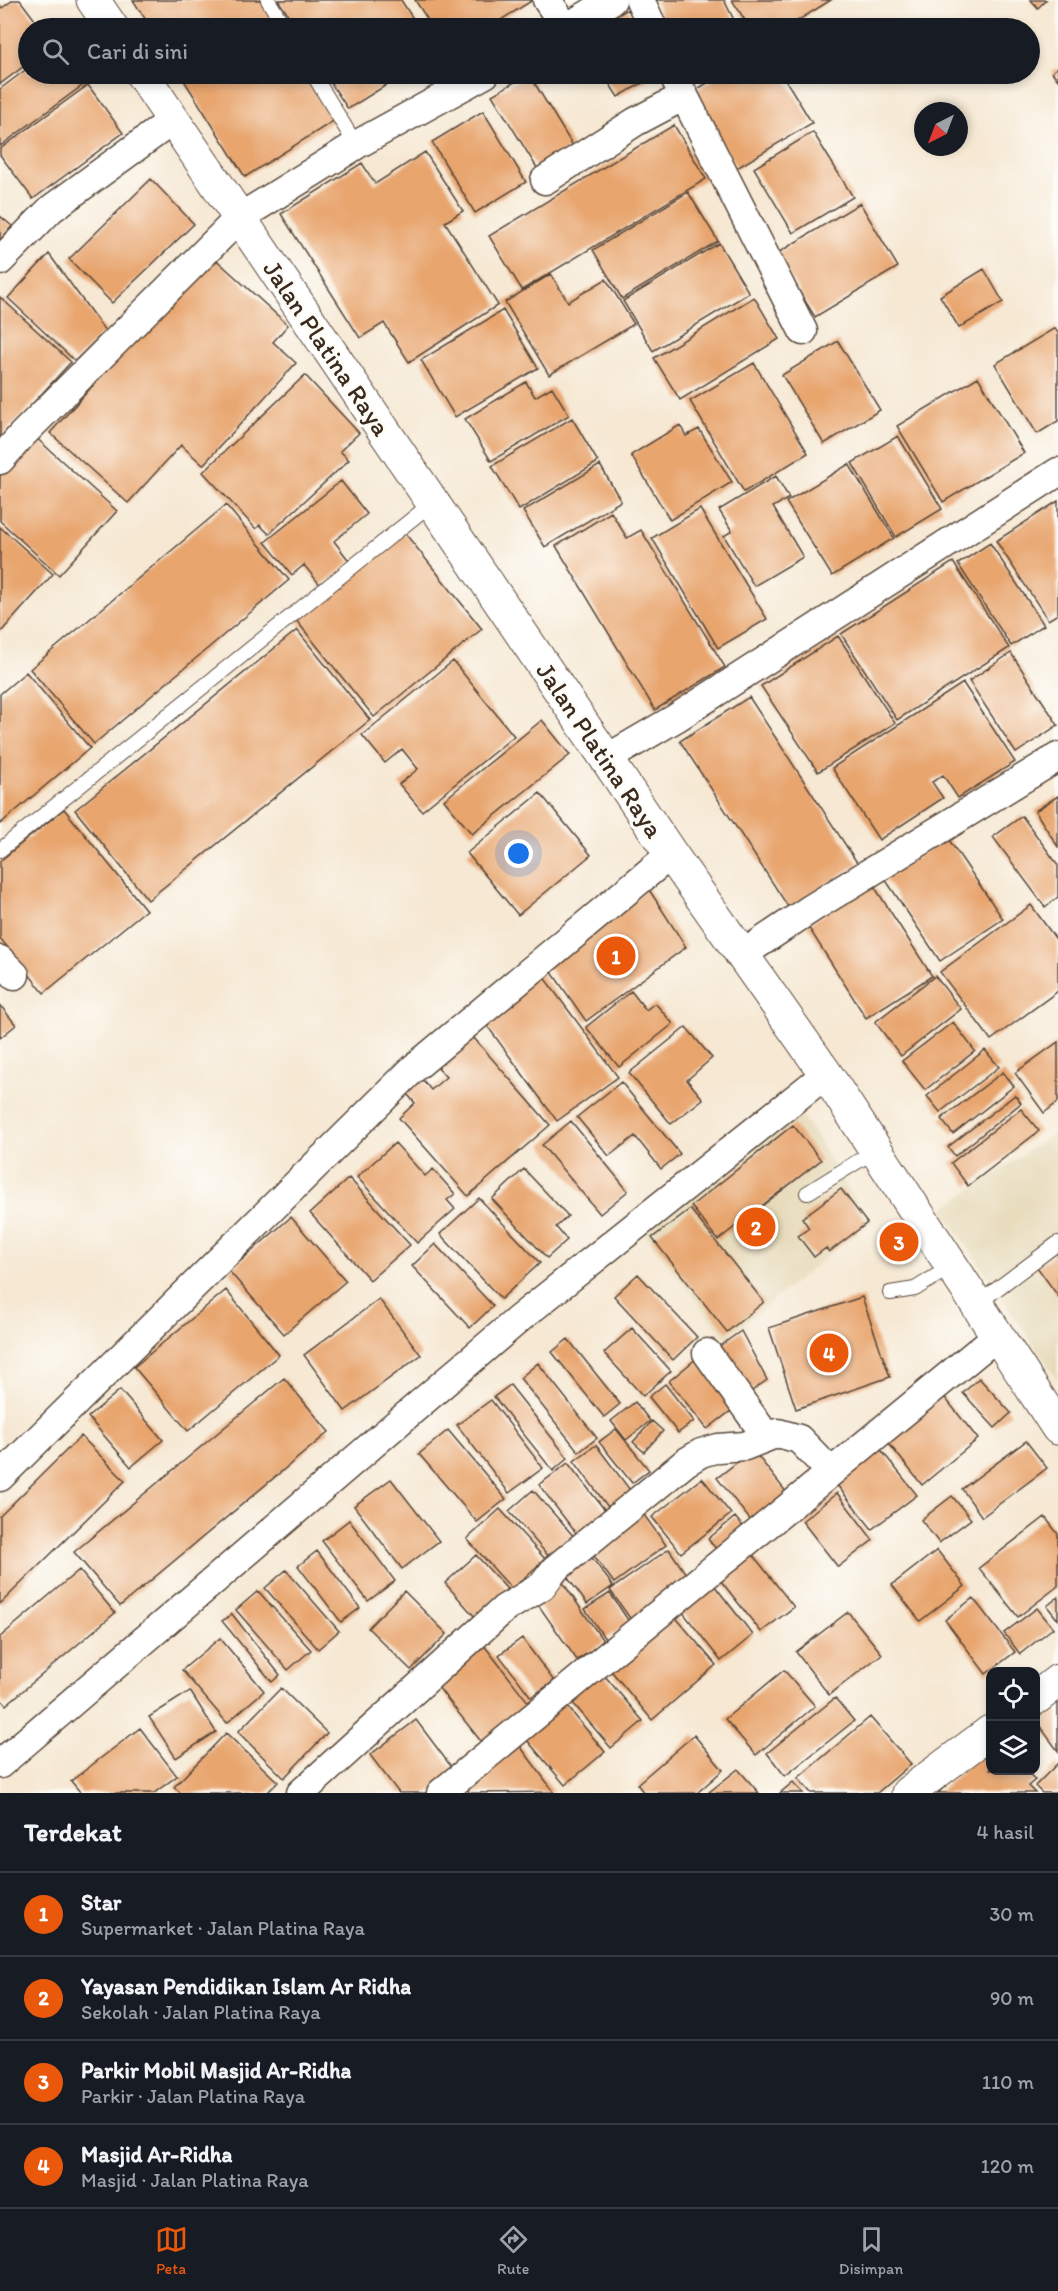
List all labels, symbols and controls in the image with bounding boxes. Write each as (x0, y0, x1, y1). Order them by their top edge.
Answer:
search box (18, 18, 1040, 84)
icon: search (39, 35, 72, 68)
text: Cari di sini (87, 38, 188, 65)
north arrow (914, 102, 968, 156)
street label: Jalan Platina Raya (256, 254, 398, 442)
street label: Jalan Platina Raya (529, 656, 671, 844)
your location (504, 839, 533, 868)
pin: 1 (596, 934, 636, 978)
pin: 2 (736, 1204, 776, 1250)
pin: 3 (880, 1220, 918, 1264)
pin: 4 (810, 1330, 848, 1376)
map controls (986, 1667, 1040, 1775)
button: locate (986, 1667, 1040, 1721)
button: layers (986, 1721, 1040, 1775)
text: Terdekat (24, 1816, 122, 1848)
text: 4 hasil (977, 1820, 1034, 1844)
text: Star (81, 1889, 121, 1916)
text: 1 (39, 1902, 48, 1926)
text: 30 m (989, 1902, 1034, 1926)
text: Supermarket · Jalan Platina Raya (81, 1916, 365, 1940)
text: Yayasan Pendidikan Islam Ar Ridha (81, 1973, 411, 2000)
text: 2 (38, 1986, 49, 2010)
text: 90 m (990, 1986, 1034, 2010)
text: Sekolah · Jalan Platina Raya (81, 2000, 321, 2024)
text: Parkir Mobil Masjid Ar-Ridha (81, 2057, 351, 2084)
text: 3 (38, 2070, 49, 2094)
text: 110 m (982, 2070, 1034, 2094)
text: Parkir · Jalan Platina Raya (81, 2084, 305, 2108)
text: Masjid Ar-Ridha (81, 2141, 232, 2168)
text: 4 (37, 2154, 50, 2178)
text: 120 m (981, 2154, 1034, 2178)
text: Masjid · Jalan Platina Raya (81, 2168, 309, 2192)
tab: Peta (155, 2223, 188, 2278)
tab: Rute (497, 2223, 530, 2278)
tab: Disimpan (839, 2223, 903, 2278)

